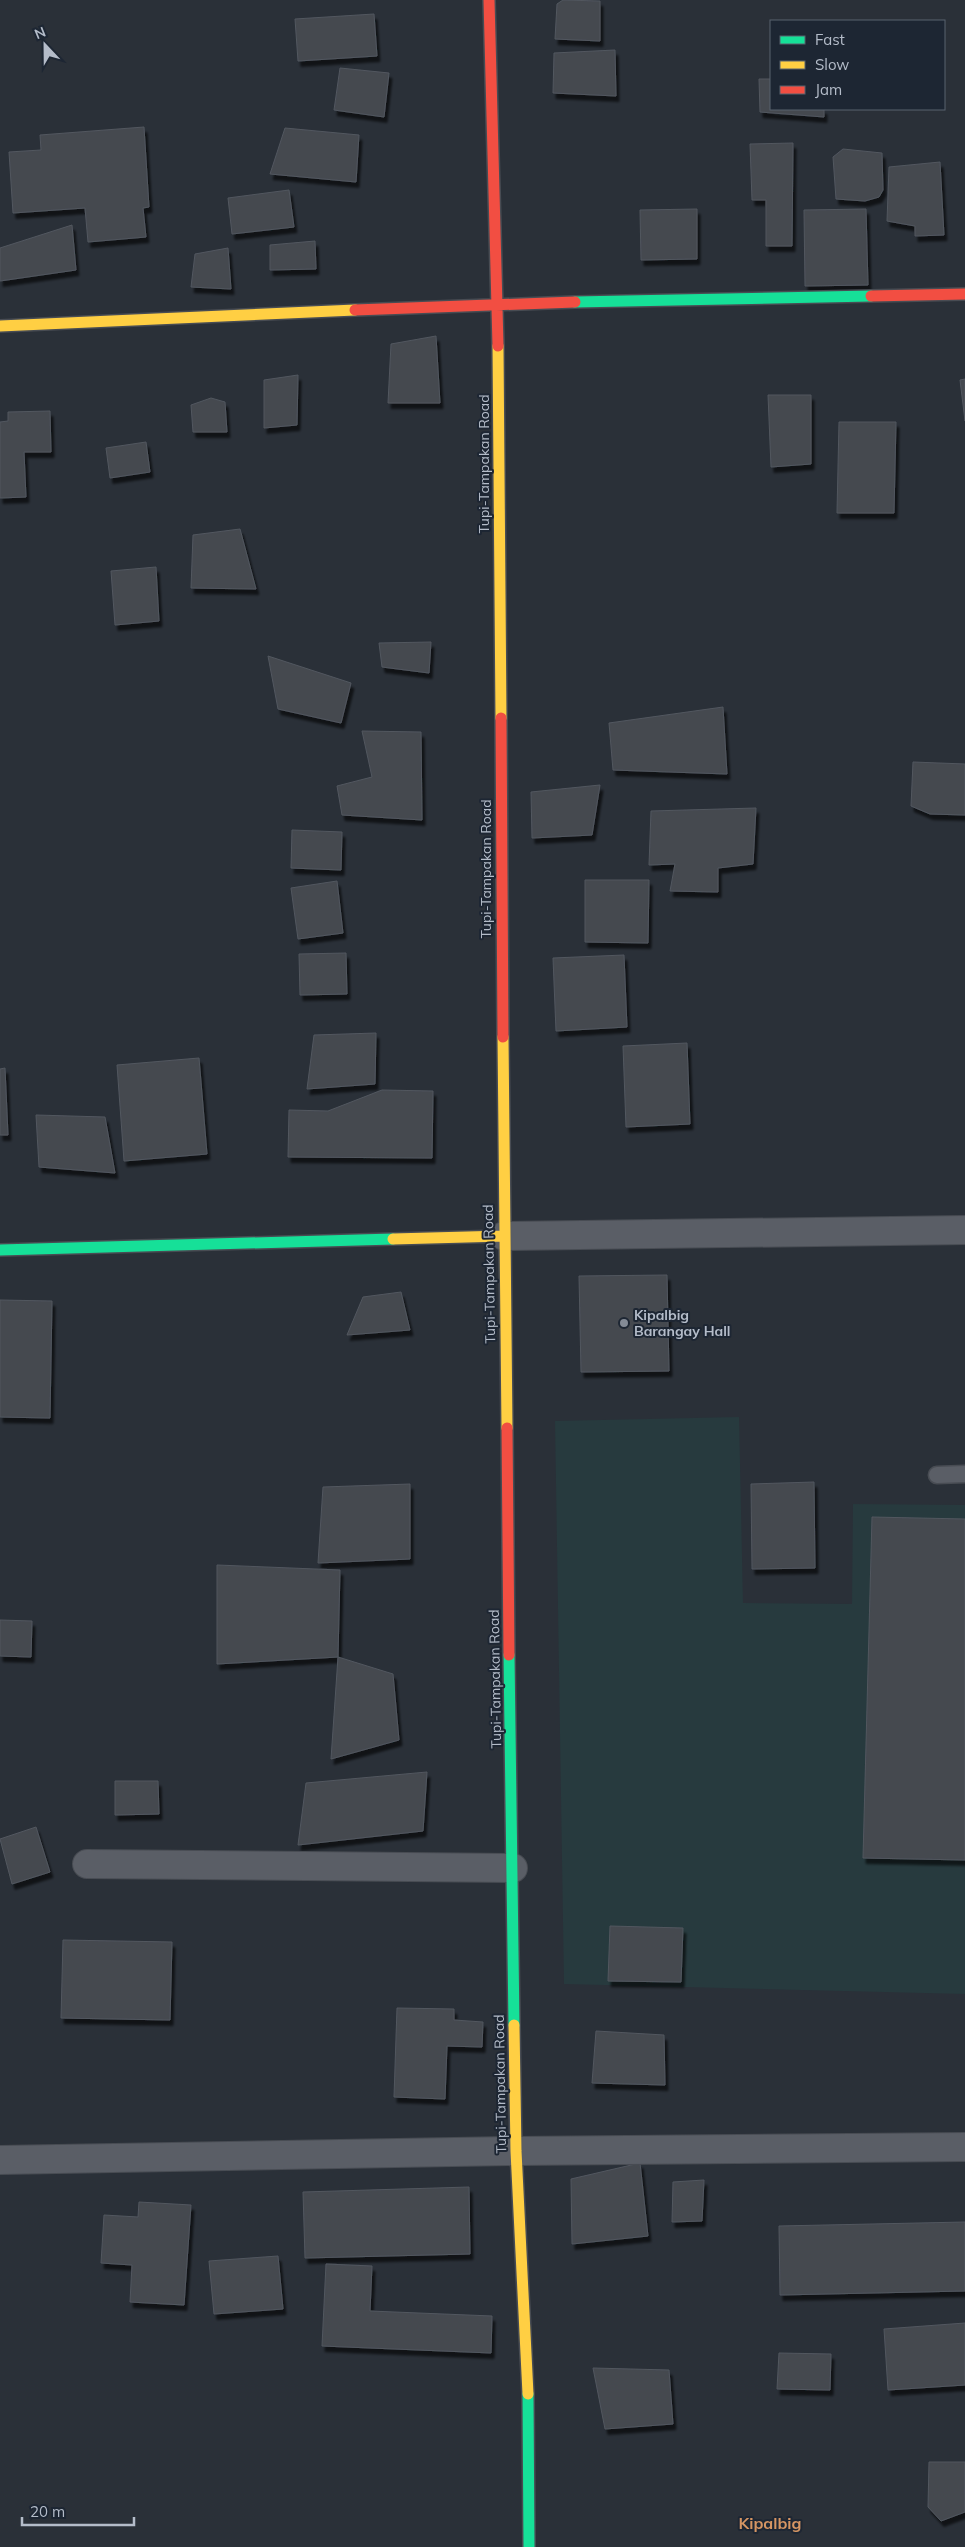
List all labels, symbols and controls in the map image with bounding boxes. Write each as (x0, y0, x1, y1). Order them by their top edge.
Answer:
north arrow (20, 20, 70, 70)
legend (770, 20, 945, 110)
text: N (32, 23, 48, 43)
text: Fast (815, 30, 845, 49)
text: Slow (815, 55, 849, 74)
text: Jam (815, 80, 842, 99)
street label: Tupi-Tampakan Road (475, 394, 493, 534)
street label: Tupi-Tampakan Road (477, 799, 495, 939)
street label: Tupi-Tampakan Road (479, 1204, 499, 1344)
place label: Kipalbig Barangay Hall (634, 1306, 730, 1340)
marker: Kipalbig Barangay Hall (618, 1317, 630, 1329)
street label: Tupi-Tampakan Road (485, 1609, 505, 1749)
street label: Tupi-Tampakan Road (490, 2014, 510, 2154)
scale bar (22, 2494, 135, 2526)
text: 20 m (30, 2502, 65, 2521)
district label: Kipalbig (739, 2513, 801, 2533)

